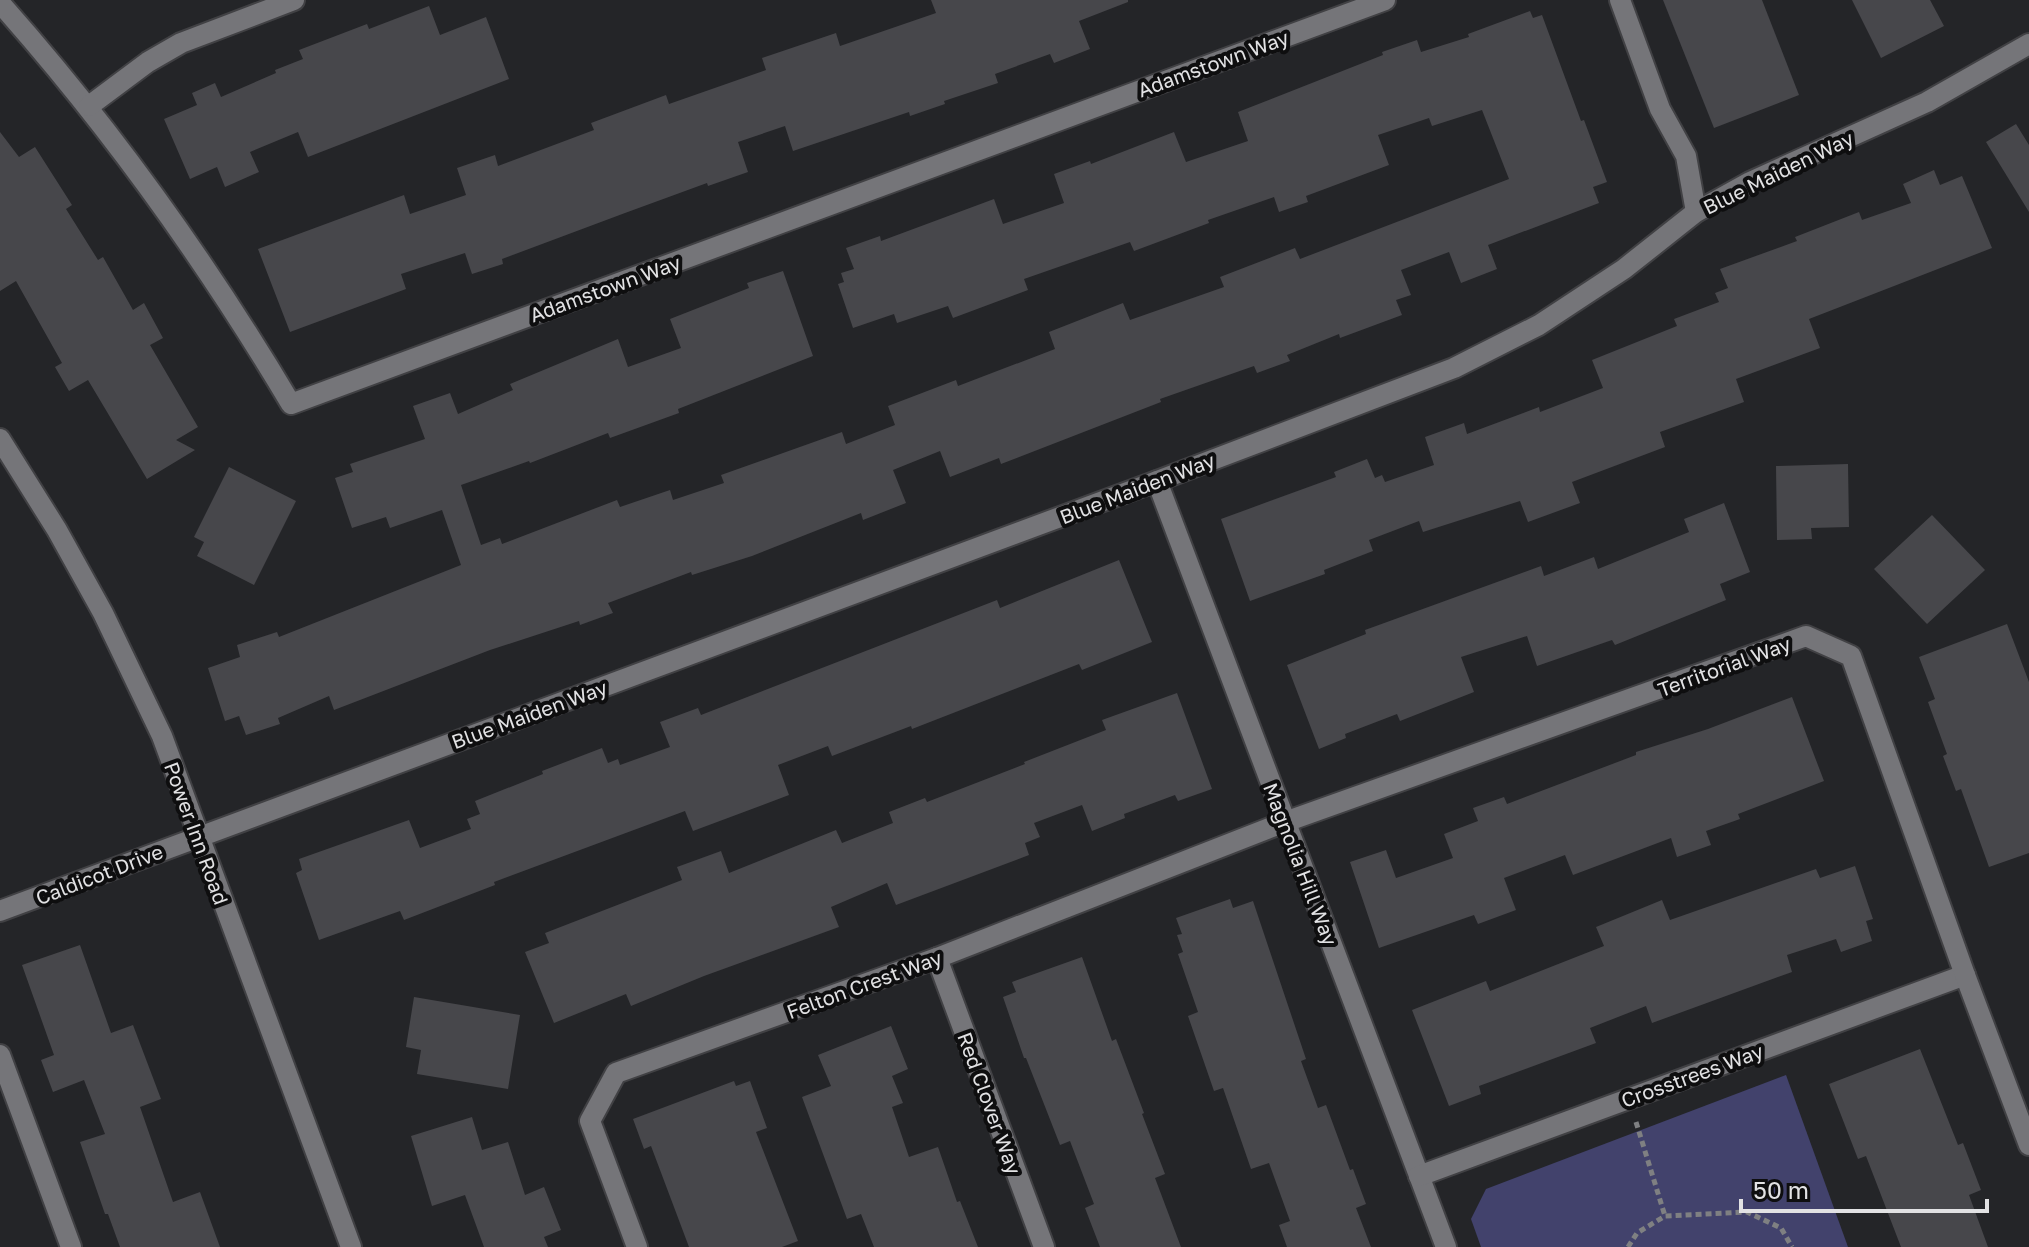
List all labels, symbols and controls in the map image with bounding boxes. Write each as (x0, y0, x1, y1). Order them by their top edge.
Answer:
street label: Adamstown Way (1134, 25, 1292, 101)
street label: Blue Maiden Way (1699, 125, 1857, 219)
street label: Adamstown Way (526, 250, 684, 326)
street label: Blue Maiden Way (1056, 447, 1218, 529)
street label: Territorial Way (1654, 631, 1794, 701)
street label: Blue Maiden Way (448, 675, 610, 753)
street label: Power Inn Road (160, 758, 234, 908)
street label: Magnolia Hill Way (1259, 779, 1343, 949)
street label: Caldicot Drive (32, 839, 166, 909)
street label: Felton Crest Way (783, 945, 945, 1023)
street label: Red Clover Way (953, 1029, 1027, 1177)
street label: Crosstrees Way (1618, 1038, 1766, 1112)
scale bar (1741, 1163, 1987, 1213)
text: 50 m (1753, 1175, 1809, 1204)

